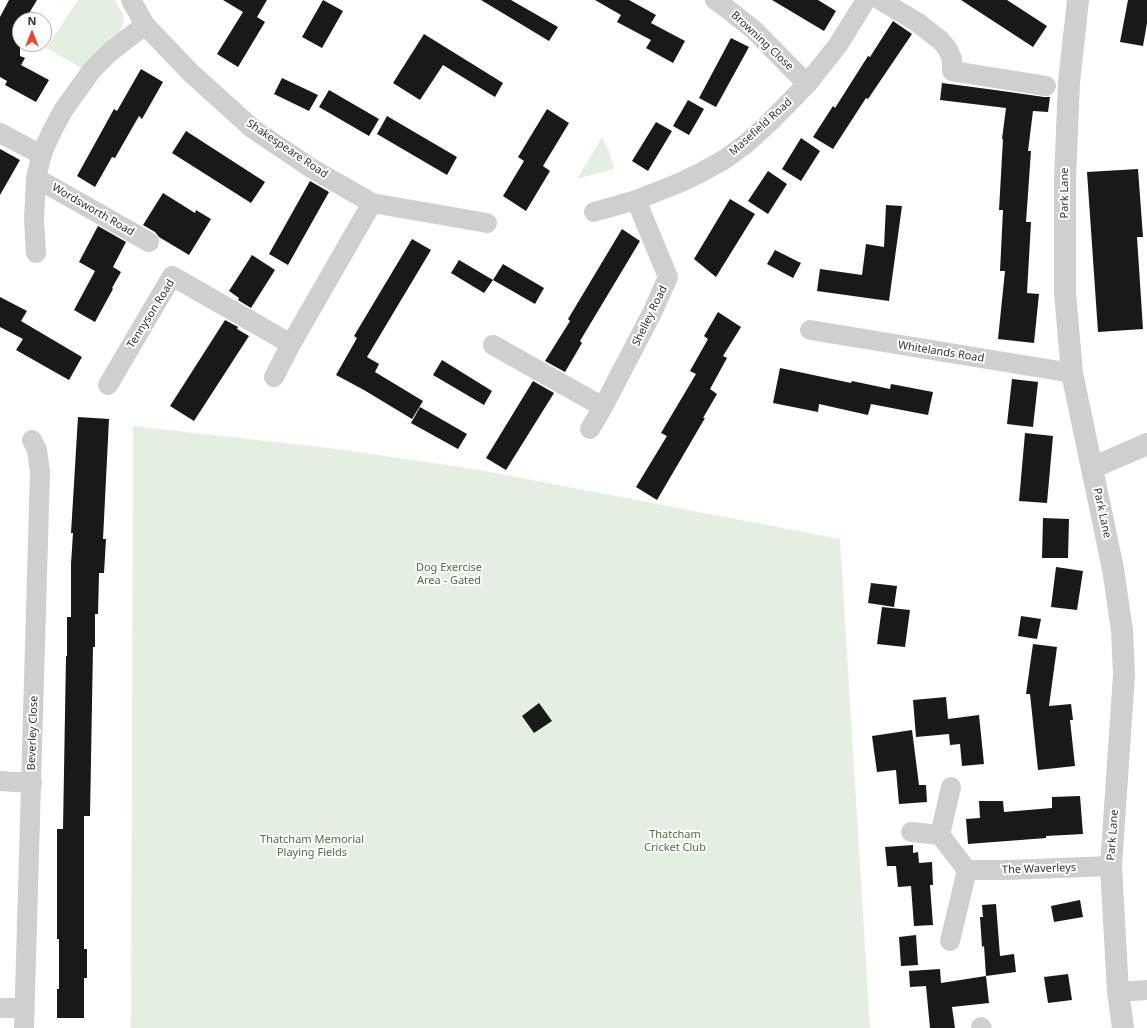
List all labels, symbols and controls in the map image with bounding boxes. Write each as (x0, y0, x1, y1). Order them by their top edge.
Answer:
street label: Browning Close (728, 9, 796, 73)
north arrow (12, 12, 52, 52)
text: N (28, 13, 36, 28)
street label: Masefield Road (727, 96, 795, 158)
street label: Shakespeare Road (244, 117, 330, 181)
street label: Park Lane (1058, 167, 1072, 219)
street label: Wordsworth Road (49, 181, 137, 239)
street label: Tennyson Road (125, 277, 177, 351)
street label: Shelley Road (630, 284, 670, 348)
street label: Whitelands Road (897, 339, 985, 365)
street label: Park Lane (1090, 487, 1114, 539)
park label: Dog Exercise Area - Gated (416, 561, 482, 587)
street label: Beverley Close (25, 695, 41, 771)
street label: Park Lane (1105, 809, 1121, 861)
park label: Thatcham Cricket Club (644, 828, 706, 854)
park label: Thatcham Memorial Playing Fields (260, 833, 364, 859)
street label: The Waverleys (1002, 861, 1076, 877)

